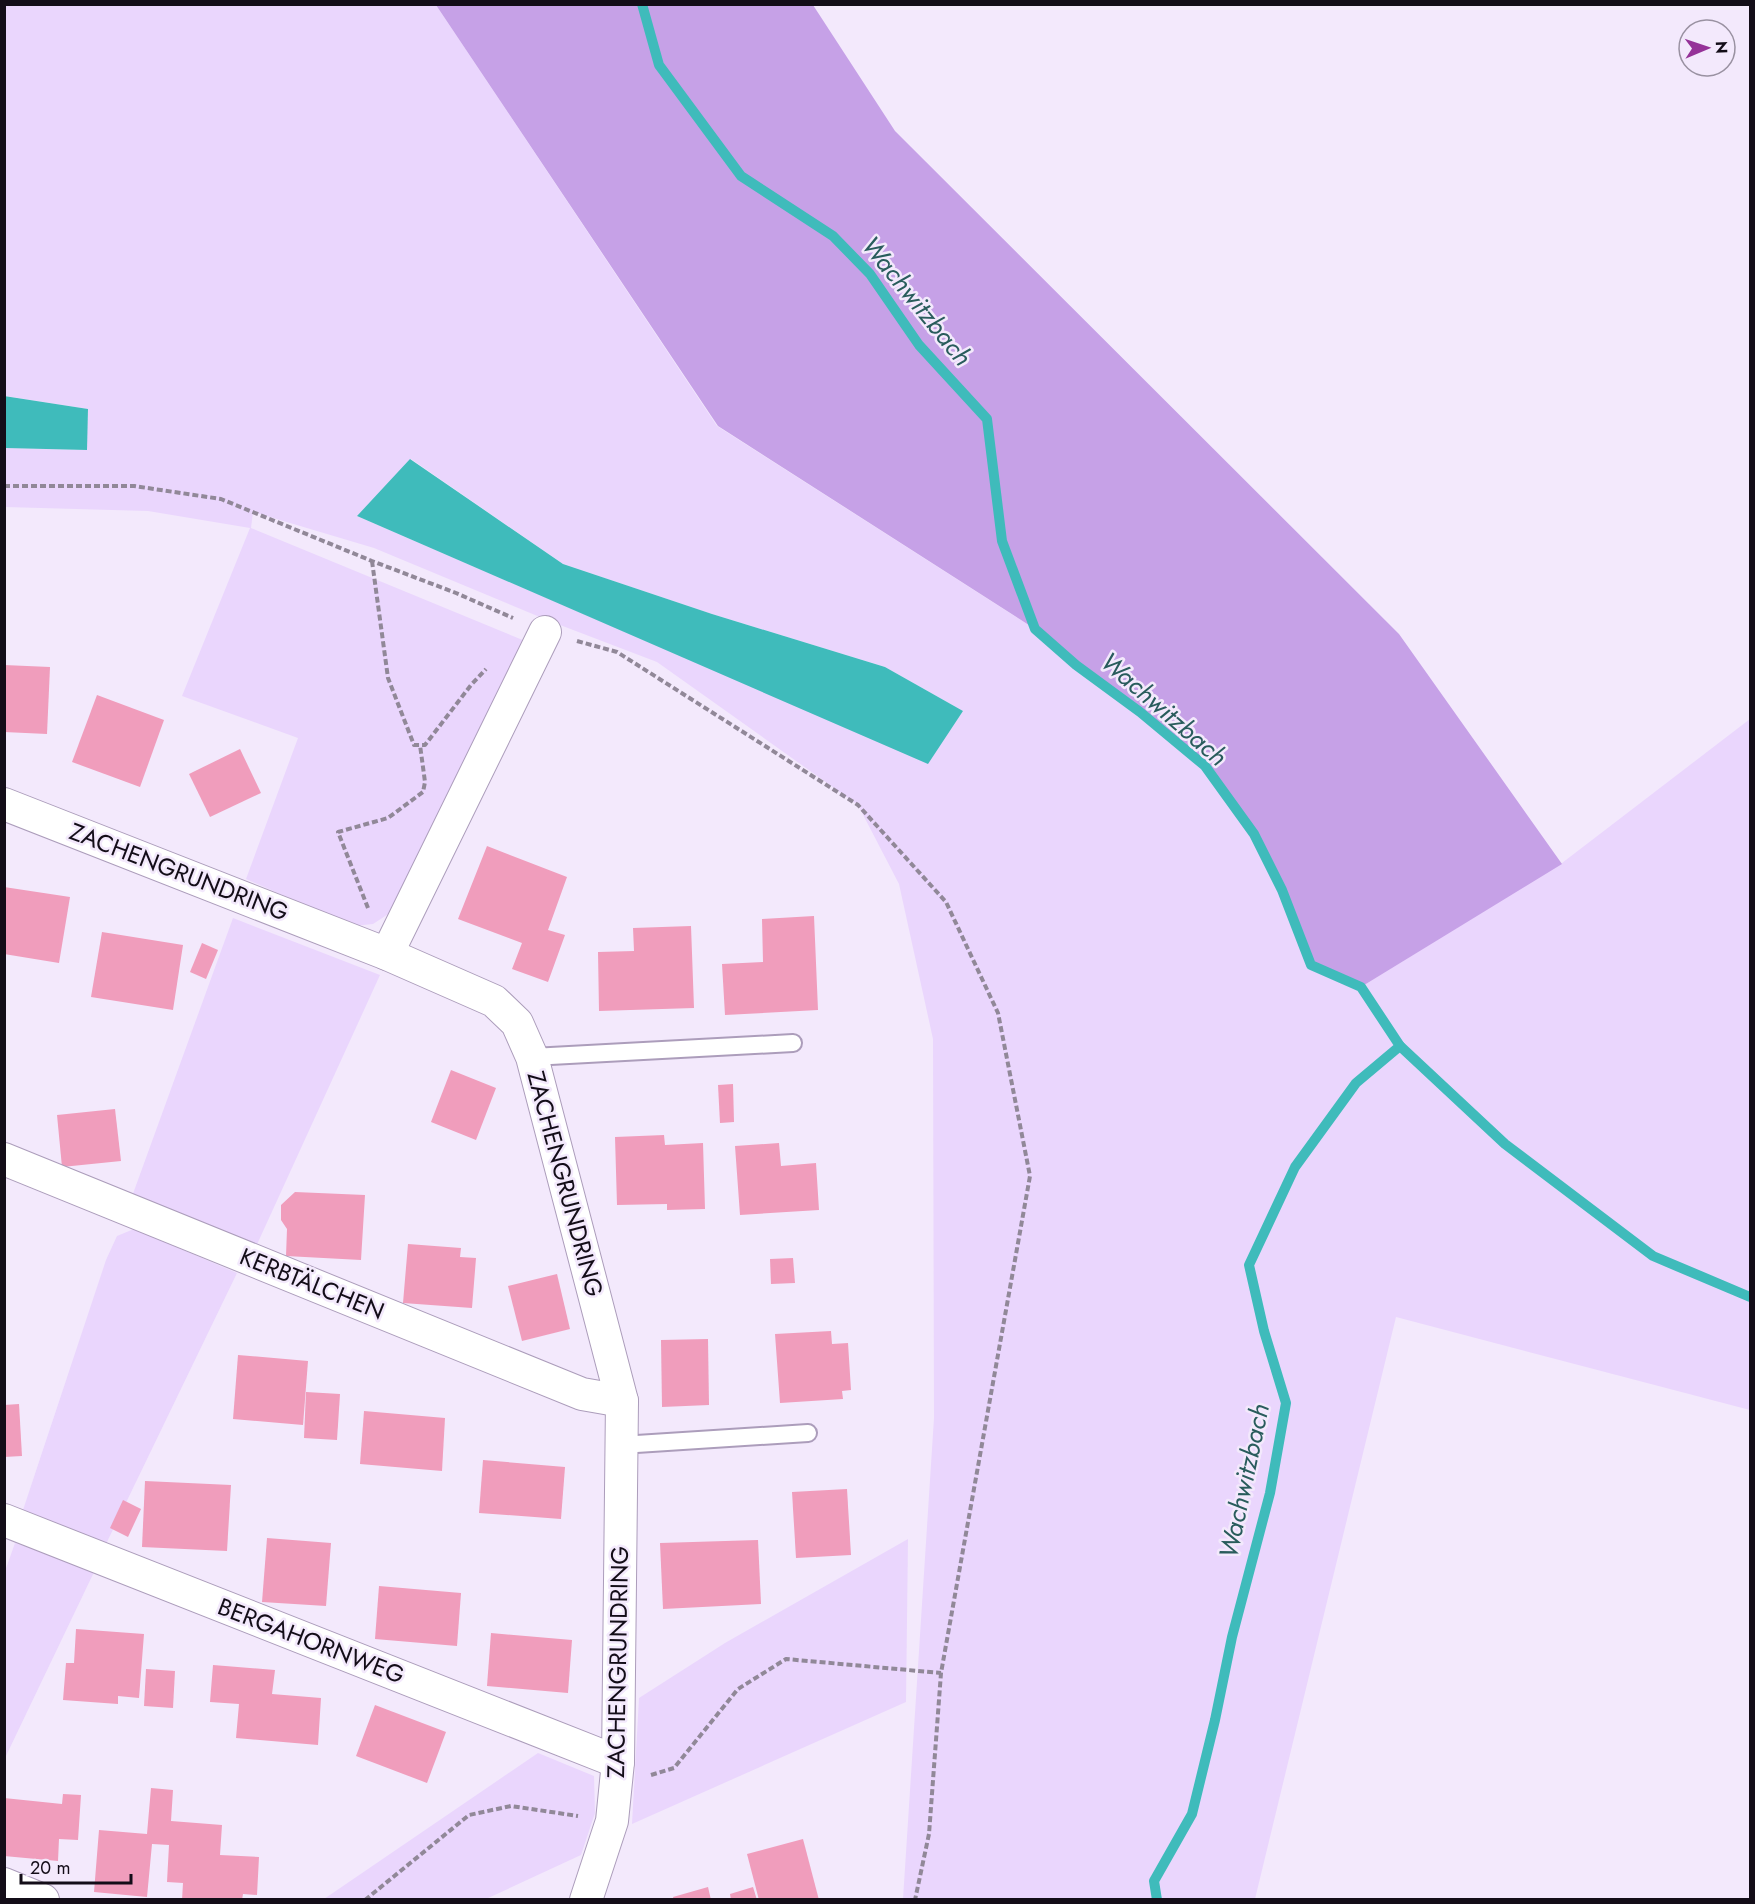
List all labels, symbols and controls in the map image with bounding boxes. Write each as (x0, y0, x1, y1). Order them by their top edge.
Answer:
north arrow (1677, 18, 1737, 78)
text: N (1710, 41, 1733, 54)
water label: Wachwitzbach (853, 228, 981, 374)
water label: Wachwitzbach (1092, 643, 1236, 775)
street label: ZACHENGRUNDRING (65, 814, 294, 929)
street label: ZACHENGRUNDRING (519, 1067, 612, 1301)
street label: KERBTÄLCHEN (235, 1239, 390, 1328)
water label: Wachwitzbach (1209, 1400, 1279, 1562)
street label: ZACHENGRUNDRING (598, 1546, 637, 1778)
street label: BERGAHORNWEG (213, 1589, 410, 1692)
scale bar (21, 1847, 130, 1885)
text: 20 m (30, 1855, 70, 1881)

